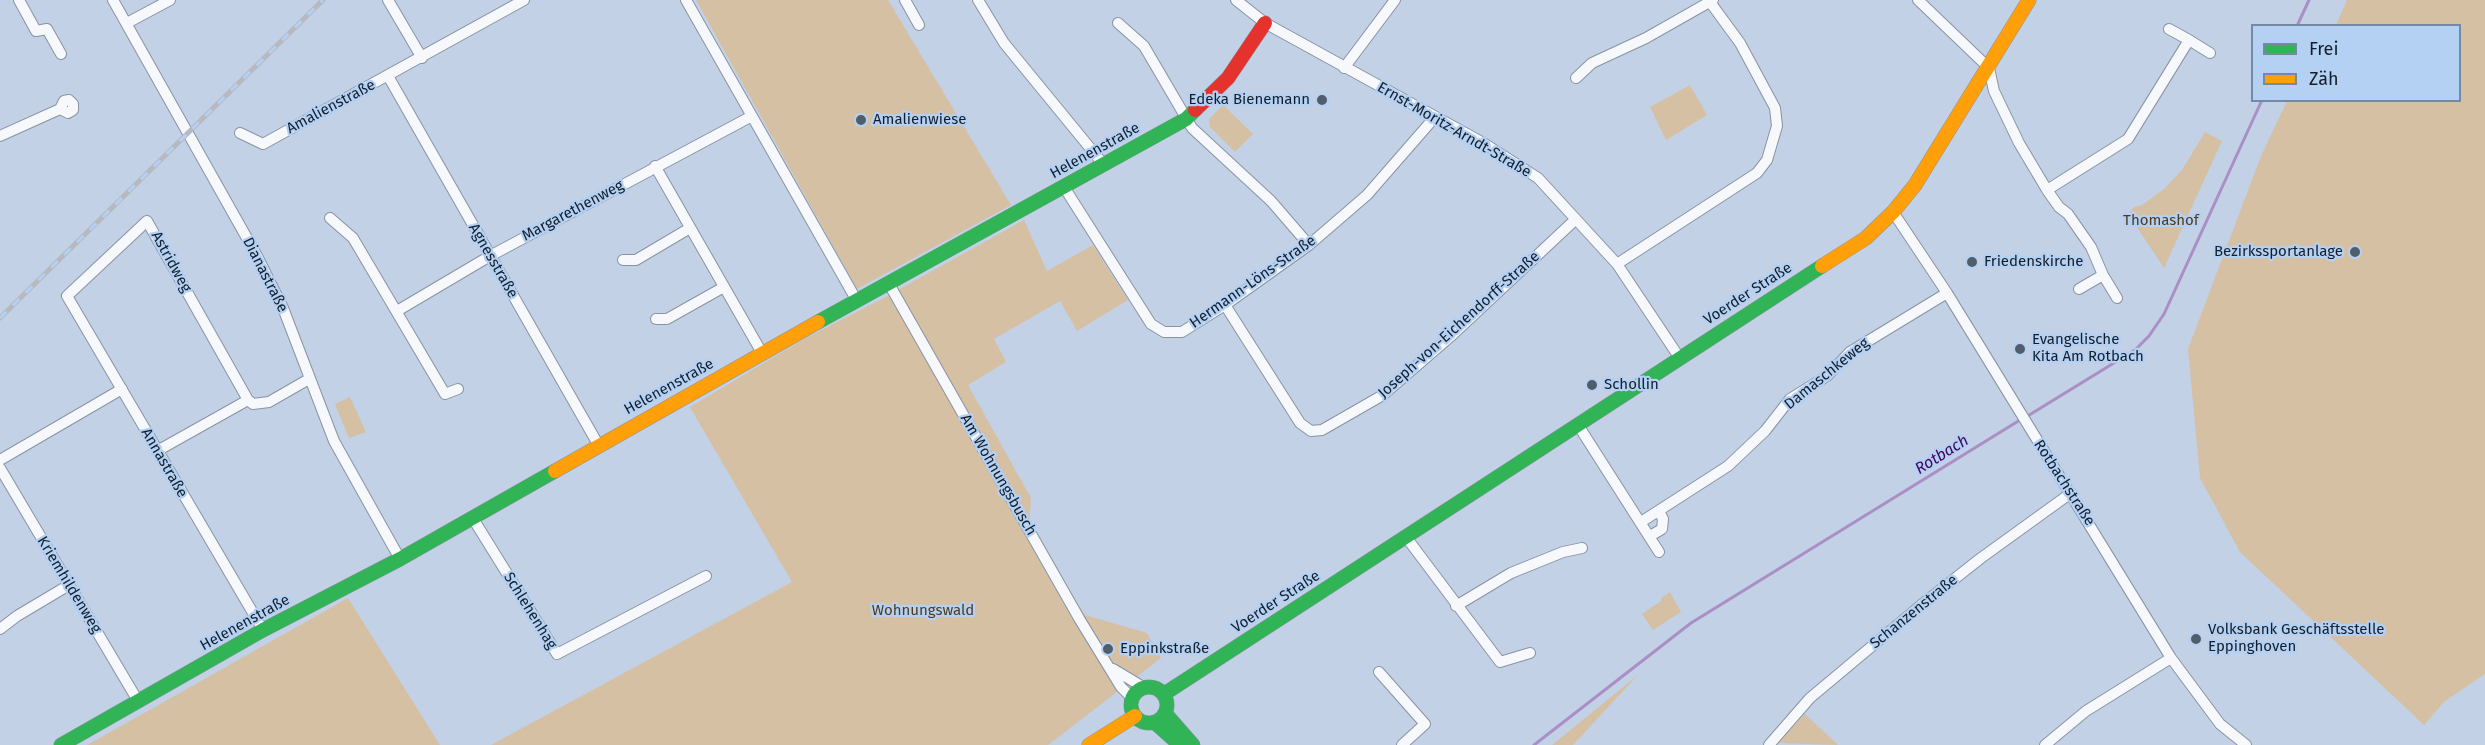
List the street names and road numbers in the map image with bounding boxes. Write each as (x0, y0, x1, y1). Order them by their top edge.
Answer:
street label: Amalienstraße (284, 76, 378, 138)
street label: Ernst-Moritz-Arndt-Straße (1374, 79, 1534, 181)
street label: Helenenstraße (1047, 119, 1143, 183)
street label: Margarethenweg (519, 177, 627, 245)
street label: Agnesstraße (464, 221, 522, 301)
street label: Astridweg (147, 228, 195, 296)
street label: Hermann-Löns-Straße (1186, 232, 1320, 332)
street label: Dianastraße (238, 234, 292, 316)
street label: Joseph-von-Eichendorff-Straße (1375, 248, 1543, 402)
street label: Voerder Straße (1701, 259, 1795, 329)
street label: Damaschkeweg (1781, 334, 1873, 414)
street label: Helenenstraße (621, 355, 717, 419)
street label: Am Wohnungsbusch (956, 411, 1040, 539)
street label: Annastraße (137, 425, 191, 501)
street label: Rotbachstraße (2030, 437, 2098, 529)
street label: Kriemhildenweg (33, 533, 105, 637)
street label: Voerder Straße (1229, 567, 1323, 637)
street label: Schlehenhag (499, 569, 561, 653)
street label: Schanzenstraße (1867, 571, 1961, 653)
street label: Helenenstraße (197, 591, 293, 655)

